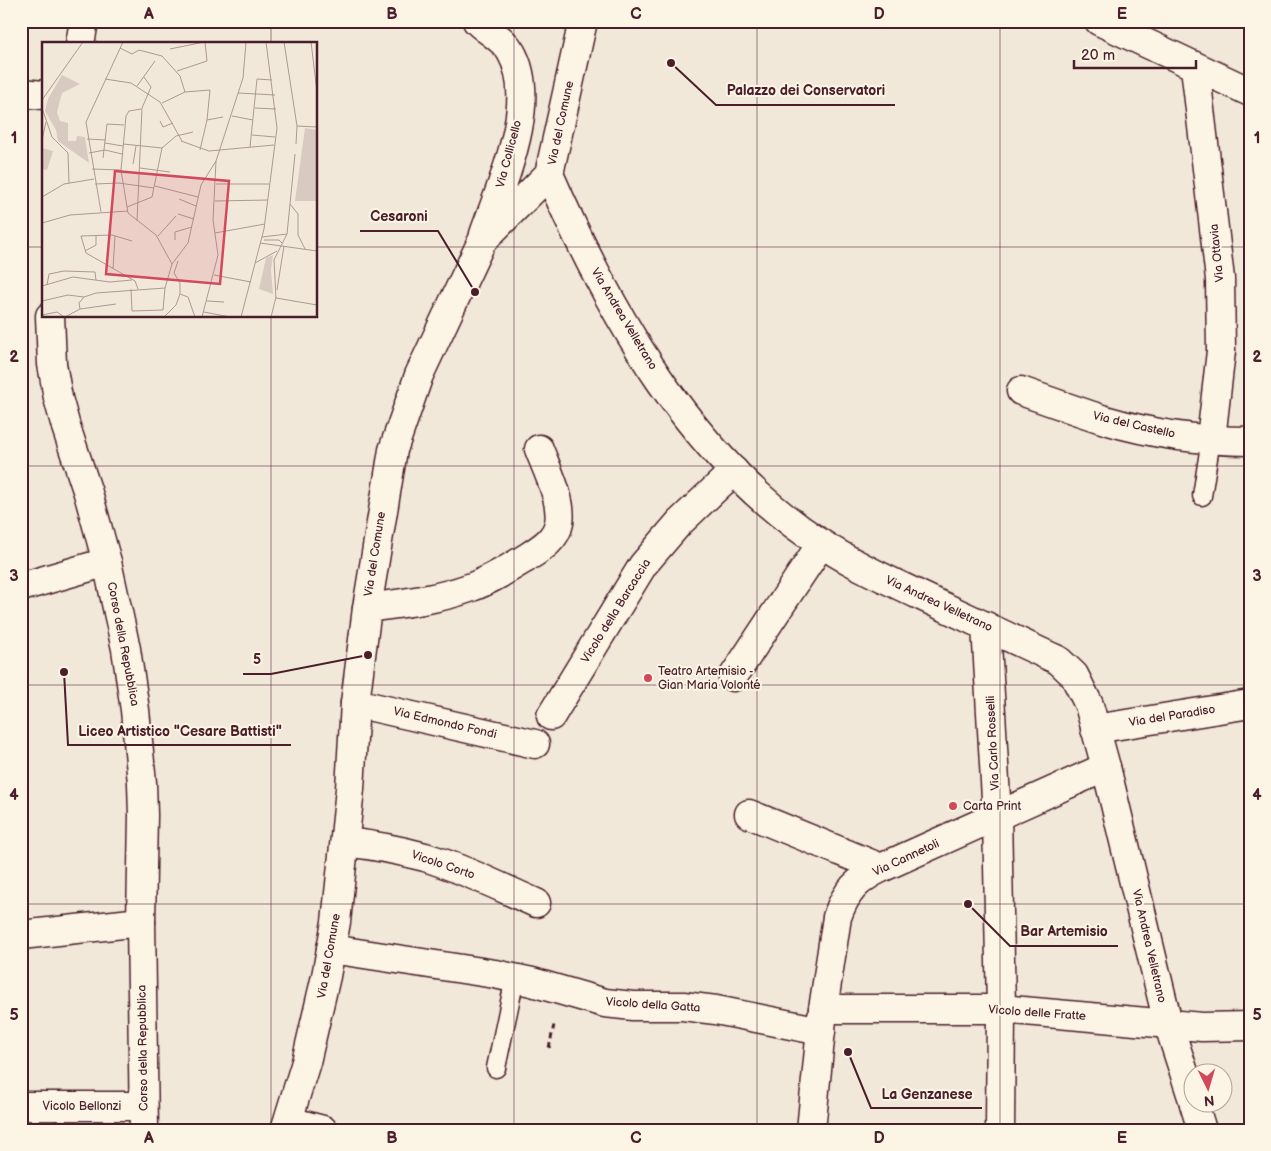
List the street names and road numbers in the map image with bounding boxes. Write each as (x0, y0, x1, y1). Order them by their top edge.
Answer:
street label: Via del Comune (545, 79, 577, 167)
street label: Via Collicello (493, 118, 525, 189)
street label: Via Ottavia (1206, 223, 1228, 283)
street label: Via Andrea Velletrano (588, 265, 660, 373)
street label: Via del Castello (1091, 408, 1177, 442)
street label: Via del Comune (361, 510, 389, 598)
street label: Vicolo della Barcaccia (578, 556, 654, 666)
street label: Via Andrea Velletrano (883, 573, 995, 635)
street label: Corso della Repubblica (104, 581, 142, 708)
street label: Via Carlo Rosselli (983, 695, 1003, 791)
street label: Via del Paradiso (1128, 702, 1216, 730)
street label: Via Edmondo Fondi (392, 704, 498, 742)
street label: Via Cannetoli (870, 836, 942, 880)
street label: Vicolo Corto (409, 847, 477, 883)
street label: Via Andrea Velletrano (1129, 888, 1169, 1004)
street label: Via del Comune (314, 912, 344, 1000)
street label: Corso della Repubblica (134, 985, 152, 1111)
street label: Vicolo della Gatta (605, 994, 701, 1016)
street label: Vicolo delle Fratte (988, 1002, 1086, 1024)
street label: Vicolo Bellonzi (43, 1099, 122, 1114)

